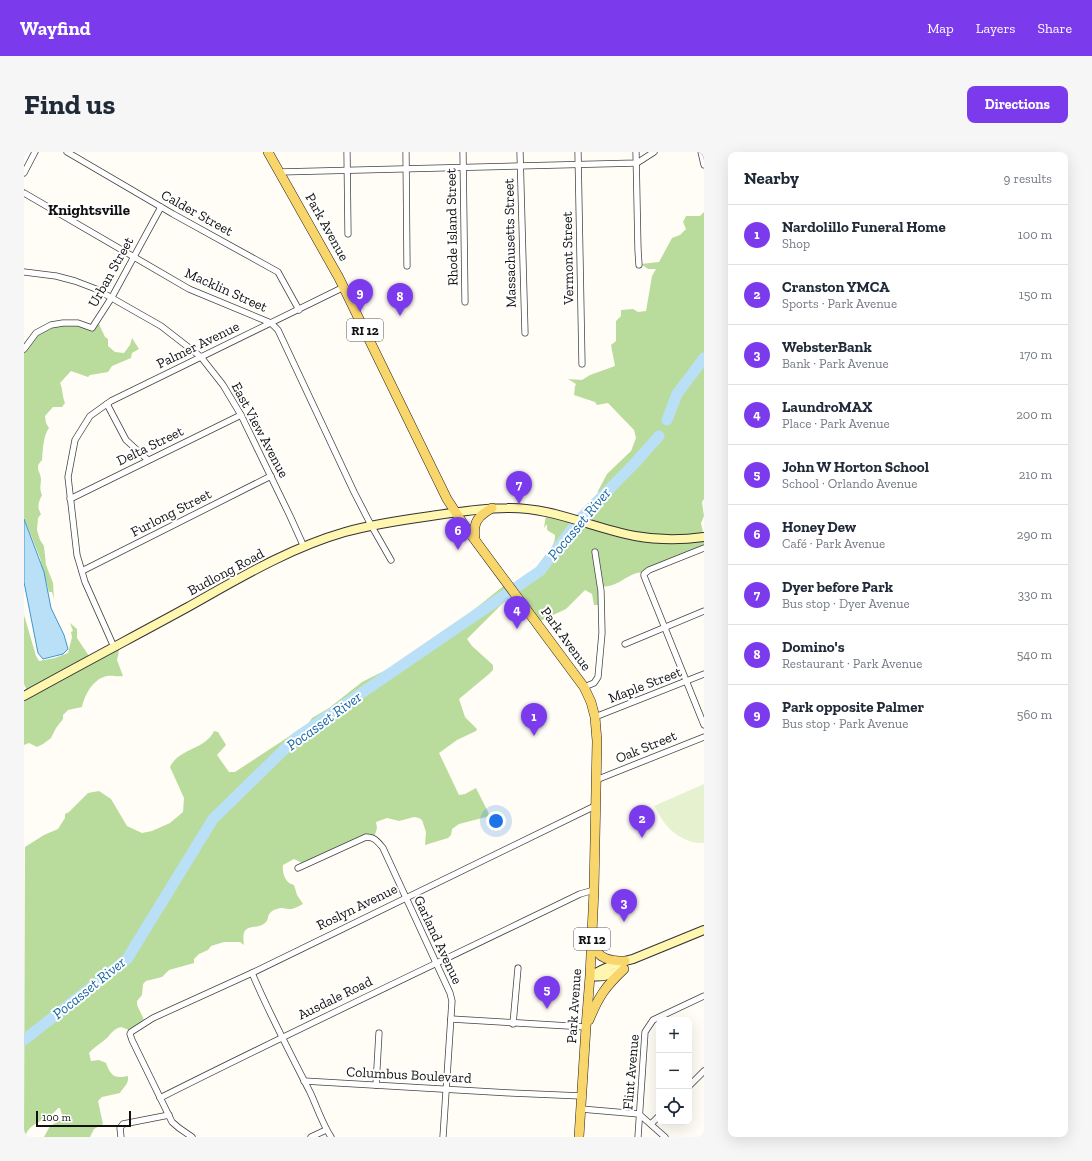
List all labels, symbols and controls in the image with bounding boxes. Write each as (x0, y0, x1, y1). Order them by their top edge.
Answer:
text: Wayfind (20, 17, 91, 40)
text: Map (927, 20, 954, 37)
text: Layers (976, 20, 1015, 37)
text: Share (1037, 20, 1072, 37)
button: Directions (967, 86, 1068, 123)
text: Find us (24, 88, 115, 121)
street label: Rhode Island Street (442, 167, 462, 286)
text: Nearby (744, 168, 799, 188)
text: 9 results (1004, 171, 1052, 186)
street label: Massachusetts Street (500, 177, 520, 308)
street label: Calder Street (158, 186, 237, 240)
street label: Park Avenue (301, 190, 353, 264)
district label: Knightsville (48, 201, 130, 219)
street label: Vermont Street (559, 210, 577, 306)
text: Nardolillo Funeral Home (782, 218, 946, 236)
text: 1 (754, 227, 760, 242)
text: 100 m (1018, 227, 1052, 242)
street label: Urban Street (85, 233, 138, 310)
text: Shop (782, 236, 810, 251)
street label: Macklin Street (182, 264, 271, 316)
text: Cranston YMCA (782, 278, 890, 296)
pin: 9 (347, 279, 373, 312)
pin: 8 (387, 283, 413, 316)
text: 2 (754, 287, 760, 302)
text: 150 m (1019, 287, 1052, 302)
text: Sports · Park Avenue (782, 296, 897, 311)
street label: Palmer Avenue (154, 317, 242, 372)
road number: RI 12 (347, 319, 383, 341)
text: WebsterBank (782, 338, 872, 356)
text: 3 (754, 347, 760, 362)
text: 170 m (1019, 347, 1052, 362)
text: Bank · Park Avenue (782, 356, 889, 371)
street label: East View Avenue (228, 379, 293, 481)
text: LaundroMAX (782, 398, 872, 416)
text: 4 (753, 407, 761, 422)
text: 200 m (1016, 407, 1052, 422)
text: Place · Park Avenue (782, 416, 890, 431)
street label: Delta Street (114, 422, 187, 469)
text: John W Horton School (782, 458, 929, 476)
text: 5 (754, 467, 760, 482)
text: 210 m (1019, 467, 1052, 482)
pin: 7 (506, 471, 532, 504)
text: School · Orlando Avenue (782, 476, 917, 491)
water label: Pocasset River (544, 484, 615, 564)
street label: Furlong Street (128, 485, 215, 541)
pin: 6 (445, 517, 471, 550)
text: Honey Dew (782, 518, 856, 536)
text: 6 (754, 527, 760, 542)
text: 290 m (1017, 527, 1052, 542)
text: Café · Park Avenue (782, 536, 885, 551)
street label: Budlong Road (185, 545, 267, 599)
text: Dyer before Park (782, 578, 893, 596)
text: 7 (754, 587, 760, 602)
text: 330 m (1018, 587, 1052, 602)
pin: 4 (504, 596, 530, 629)
text: Bus stop · Dyer Avenue (782, 596, 910, 611)
street label: Park Avenue (537, 604, 595, 675)
text: Domino's (782, 638, 845, 656)
text: 8 (753, 647, 761, 662)
text: 540 m (1017, 647, 1052, 662)
text: Restaurant · Park Avenue (782, 656, 922, 671)
street label: Maple Street (606, 663, 685, 707)
water label: Pocasset River (283, 687, 366, 754)
text: Park opposite Palmer (782, 698, 924, 716)
pin: 1 (521, 703, 547, 736)
text: 9 (754, 707, 760, 722)
text: 560 m (1017, 707, 1052, 722)
text: Bus stop · Park Avenue (782, 716, 908, 731)
street label: Oak Street (613, 727, 680, 767)
pin: 2 (629, 805, 655, 838)
your location (486, 811, 506, 831)
street label: Roslyn Avenue (314, 880, 400, 934)
pin: 3 (611, 889, 637, 922)
street label: Garland Avenue (410, 893, 466, 987)
road number: RI 12 (574, 928, 610, 950)
water label: Pocasset River (49, 953, 130, 1023)
street label: Park Avenue (563, 968, 585, 1044)
street label: Ausdale Road (295, 973, 375, 1023)
pin: 5 (534, 976, 560, 1009)
map controls (656, 1017, 692, 1125)
button: + (656, 1017, 692, 1053)
street label: Flint Avenue (619, 1033, 643, 1110)
button: − (656, 1053, 692, 1089)
street label: Columbus Boulevard (346, 1063, 472, 1087)
button: locate (656, 1089, 692, 1125)
scale bar (36, 1109, 131, 1128)
text: 100 m (42, 1111, 71, 1124)

